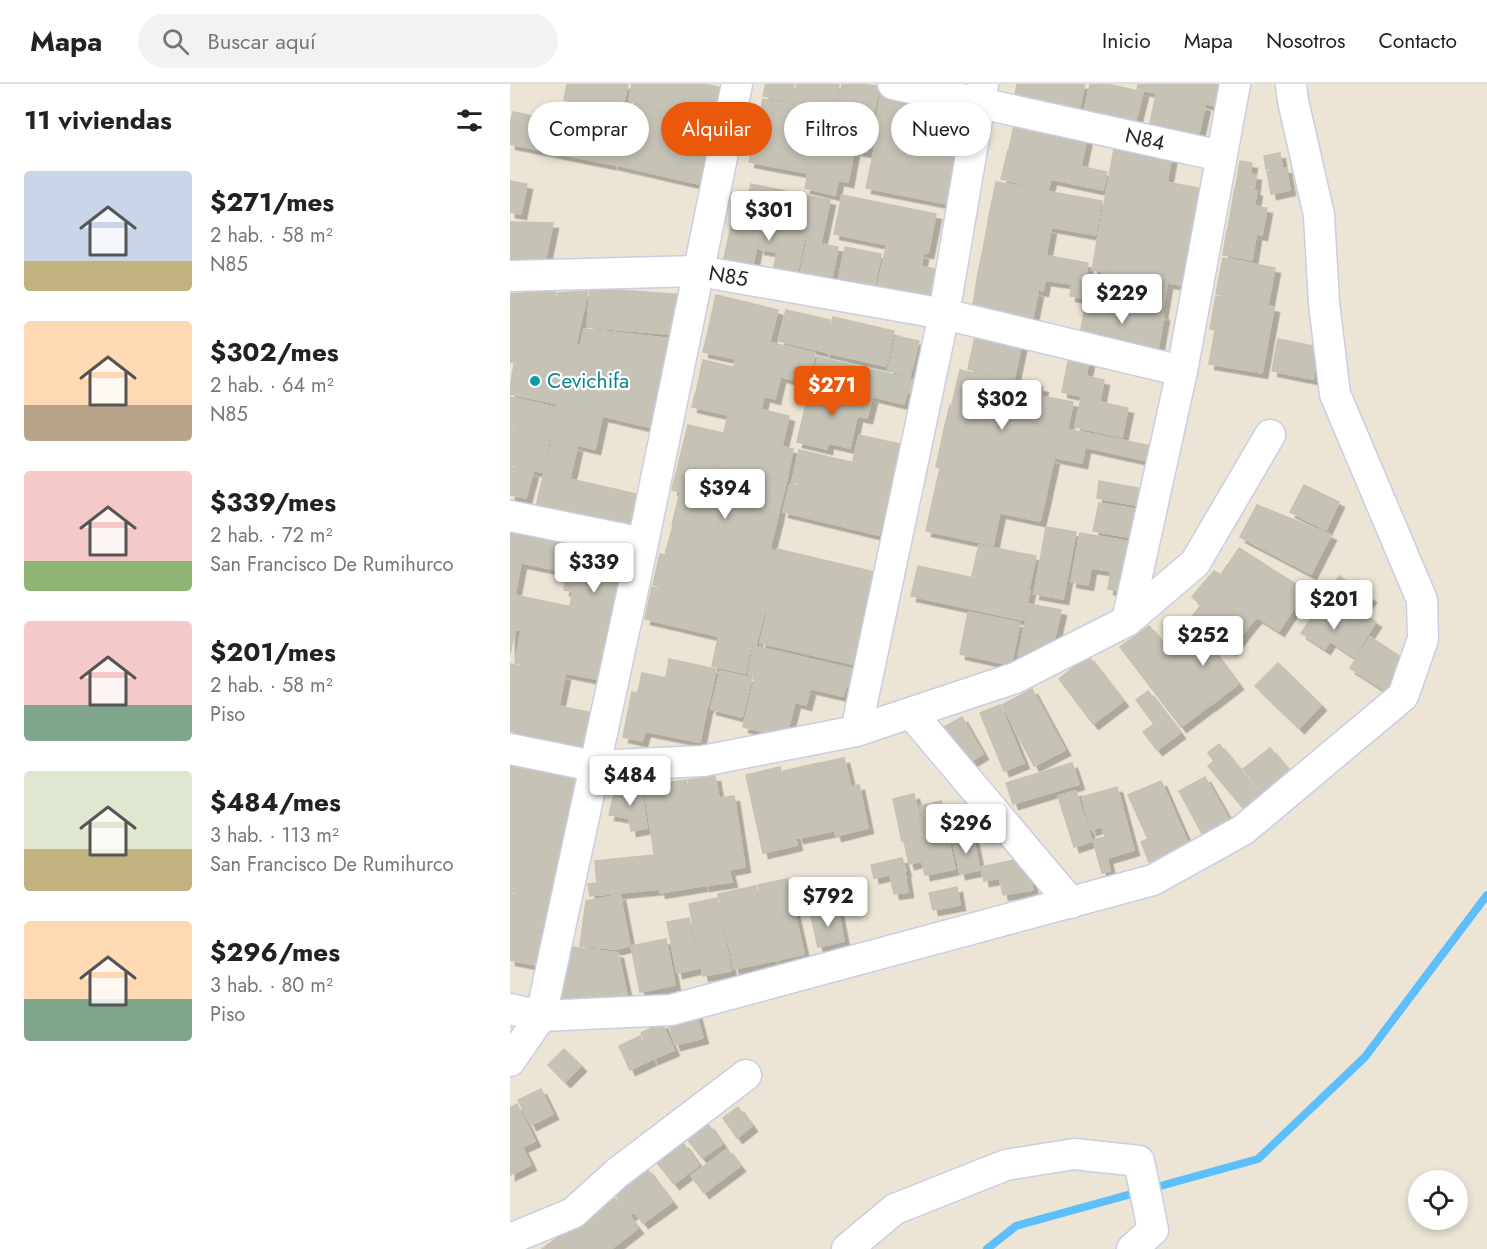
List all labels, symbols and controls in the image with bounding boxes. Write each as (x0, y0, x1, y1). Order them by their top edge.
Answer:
search box (138, 14, 558, 68)
text: Mapa (30, 21, 102, 62)
icon: search (159, 25, 192, 58)
text: Buscar aquí (207, 25, 316, 57)
text: Inicio (1102, 26, 1151, 56)
text: Mapa (1184, 26, 1233, 56)
text: Nosotros (1266, 26, 1345, 56)
text: Contacto (1378, 26, 1457, 56)
text: 11 viviendas (24, 101, 172, 139)
chip: Comprar (528, 102, 649, 156)
chip: Alquilar (661, 102, 772, 156)
chip: Filtros (784, 102, 879, 156)
chip: Nuevo (891, 102, 991, 156)
icon: filters (453, 104, 486, 137)
street label: N84 (1122, 120, 1168, 158)
text: $271/mes (210, 183, 334, 221)
pin: $301 (733, 191, 805, 242)
icon: home (72, 195, 144, 267)
text: $301 (745, 196, 793, 225)
text: 2 hab. · 58 m² (210, 221, 333, 250)
text: N85 (210, 250, 248, 279)
street label: N85 (706, 258, 751, 294)
pin: $229 (1086, 274, 1158, 325)
text: $229 (1096, 279, 1148, 308)
text: $302/mes (210, 333, 339, 371)
icon: home (72, 345, 144, 417)
place label: Cevichifa (547, 366, 629, 396)
pin: $271 (796, 366, 868, 417)
text: 2 hab. · 64 m² (210, 371, 334, 400)
text: $271 (808, 371, 856, 400)
marker: Cevichifa (528, 374, 542, 388)
pin: $302 (966, 380, 1038, 431)
text: $302 (976, 385, 1028, 414)
text: N85 (210, 400, 248, 429)
pin: $394 (689, 469, 761, 520)
text: $394 (699, 474, 751, 503)
text: $339/mes (210, 483, 336, 521)
icon: home (72, 495, 144, 567)
text: 2 hab. · 72 m² (210, 521, 332, 550)
pin: $339 (558, 543, 630, 594)
text: $339 (569, 548, 619, 577)
text: San Francisco De Rumihurco (210, 550, 453, 579)
pin: $201 (1298, 580, 1370, 631)
text: $201 (1310, 585, 1358, 614)
pin: $252 (1167, 616, 1239, 667)
text: $252 (1177, 621, 1229, 650)
text: $201/mes (210, 633, 336, 671)
icon: home (72, 645, 144, 717)
text: 2 hab. · 58 m² (210, 671, 333, 700)
text: Piso (210, 700, 245, 729)
pin: $484 (594, 756, 666, 807)
text: $484 (604, 761, 656, 790)
text: $484/mes (210, 783, 341, 821)
icon: home (72, 795, 144, 867)
pin: $296 (930, 804, 1002, 855)
text: $296 (940, 809, 992, 838)
text: 3 hab. · 113 m² (210, 821, 339, 850)
text: San Francisco De Rumihurco (210, 850, 453, 879)
pin: $792 (792, 877, 864, 928)
text: $792 (803, 882, 854, 911)
text: $296/mes (210, 933, 340, 971)
icon: home (72, 945, 144, 1017)
text: 3 hab. · 80 m² (210, 971, 333, 1000)
text: Piso (210, 1000, 245, 1029)
map controls (1408, 1170, 1468, 1230)
button: locate (1408, 1170, 1468, 1230)

